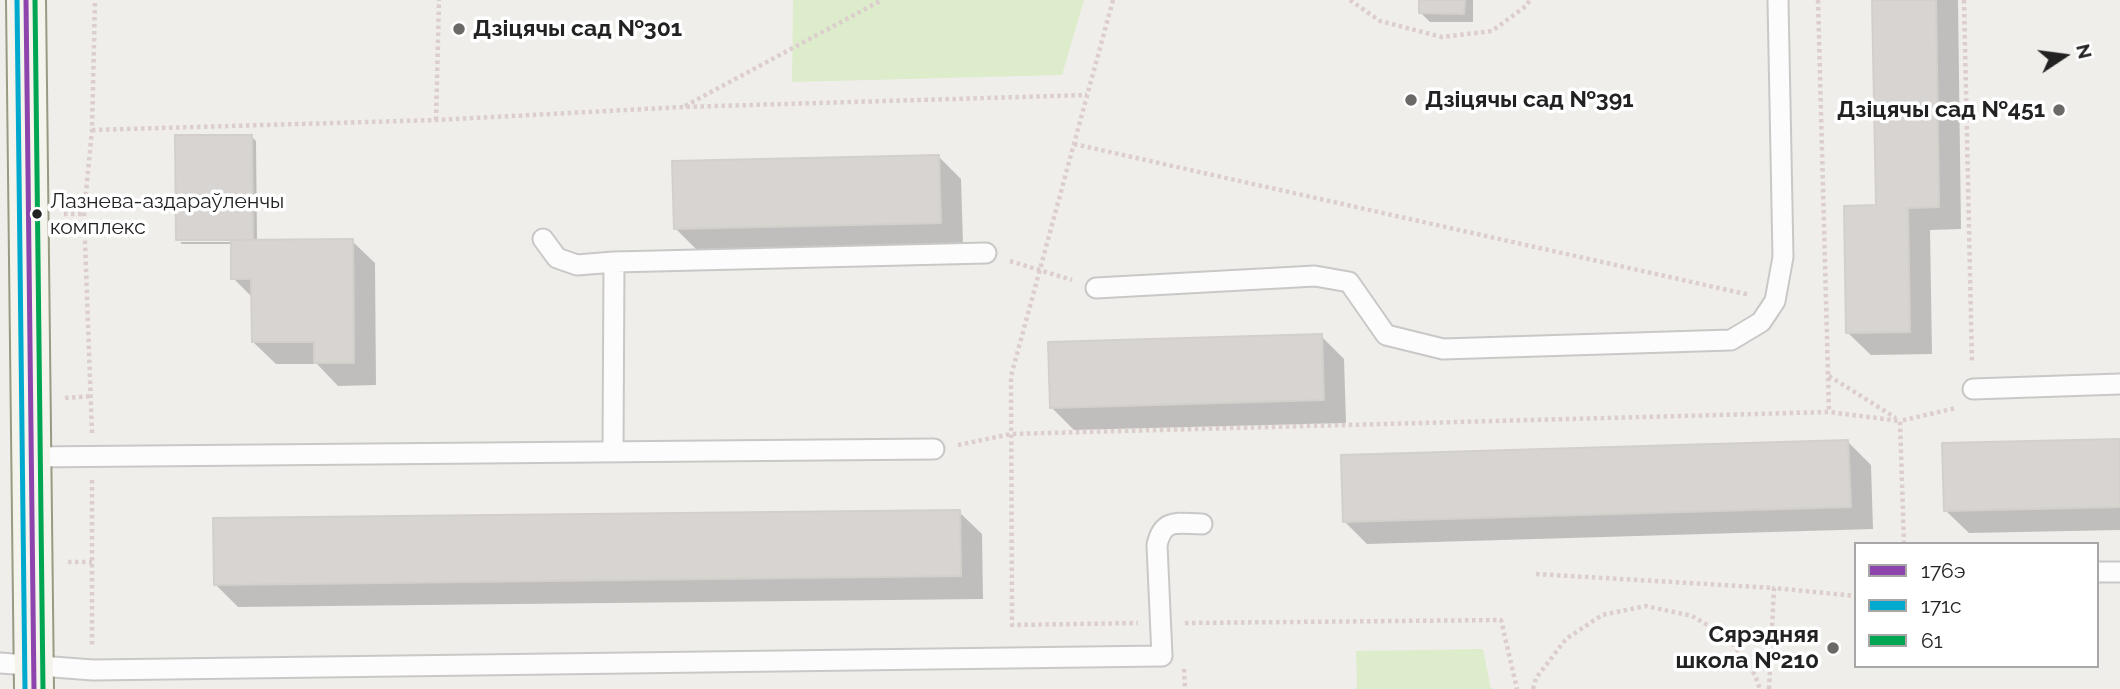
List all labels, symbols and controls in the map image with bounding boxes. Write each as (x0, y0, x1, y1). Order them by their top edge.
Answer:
place label: Дзіцячы сад №301 (473, 15, 682, 43)
marker: Дзіцячы сад №301 (451, 21, 467, 37)
north arrow (2029, 21, 2099, 91)
text: N (2072, 42, 2097, 61)
place label: Дзіцячы сад №391 (1425, 86, 1634, 114)
marker: Дзіцячы сад №391 (1403, 92, 1419, 108)
place label: Дзіцячы сад №451 (1837, 96, 2045, 124)
marker: Дзіцячы сад №451 (2051, 102, 2067, 118)
place label: Лазнева-аздараўленчы комплекс (50, 189, 284, 239)
marker: Лазнева-аздараўленчы комплекс (30, 207, 44, 221)
legend (1854, 542, 2099, 668)
text: 176э (1921, 558, 1965, 583)
text: 171с (1921, 593, 1962, 618)
place label: Сярэдняя школа №210 (1675, 621, 1819, 675)
text: 61 (1921, 628, 1943, 653)
marker: Сярэдняя школа №210 (1825, 640, 1841, 656)

